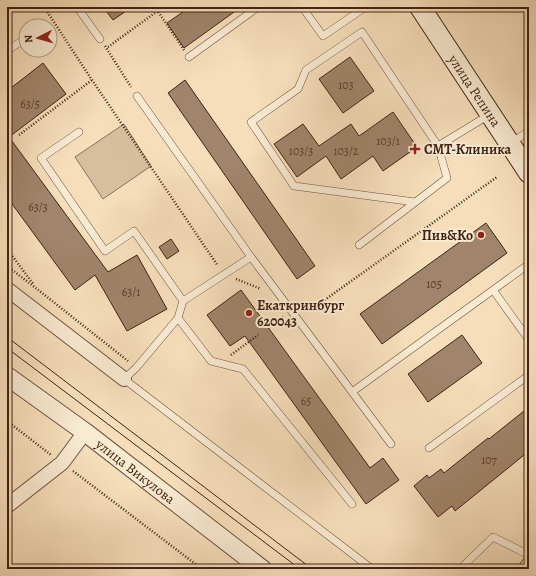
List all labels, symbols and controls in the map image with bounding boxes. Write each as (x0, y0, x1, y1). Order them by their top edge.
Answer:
north arrow (18, 18, 58, 58)
text: N (21, 34, 36, 44)
street label: улица Репина (444, 50, 506, 131)
house number: 103 (338, 77, 354, 93)
house number: 63/5 (20, 96, 40, 112)
house number: 103/1 (376, 133, 400, 149)
place label: СМТ-Клиника (424, 140, 512, 159)
house number: 103/3 (289, 143, 313, 159)
house number: 103/2 (333, 143, 359, 159)
marker: СМТ-Клиника (409, 143, 421, 155)
house number: 63/3 (28, 199, 48, 215)
place label: Пив&Ко (422, 226, 473, 245)
marker: Пив&Ко (476, 230, 486, 240)
house number: 105 (426, 276, 442, 292)
house number: 63/1 (122, 284, 140, 300)
place label: Екаткринбург 620043 (257, 296, 344, 331)
marker: Екаткринбург 620043 (244, 308, 254, 318)
house number: 65 (301, 393, 311, 409)
street label: улица Викулова (91, 434, 180, 508)
house number: 107 (481, 452, 498, 468)

